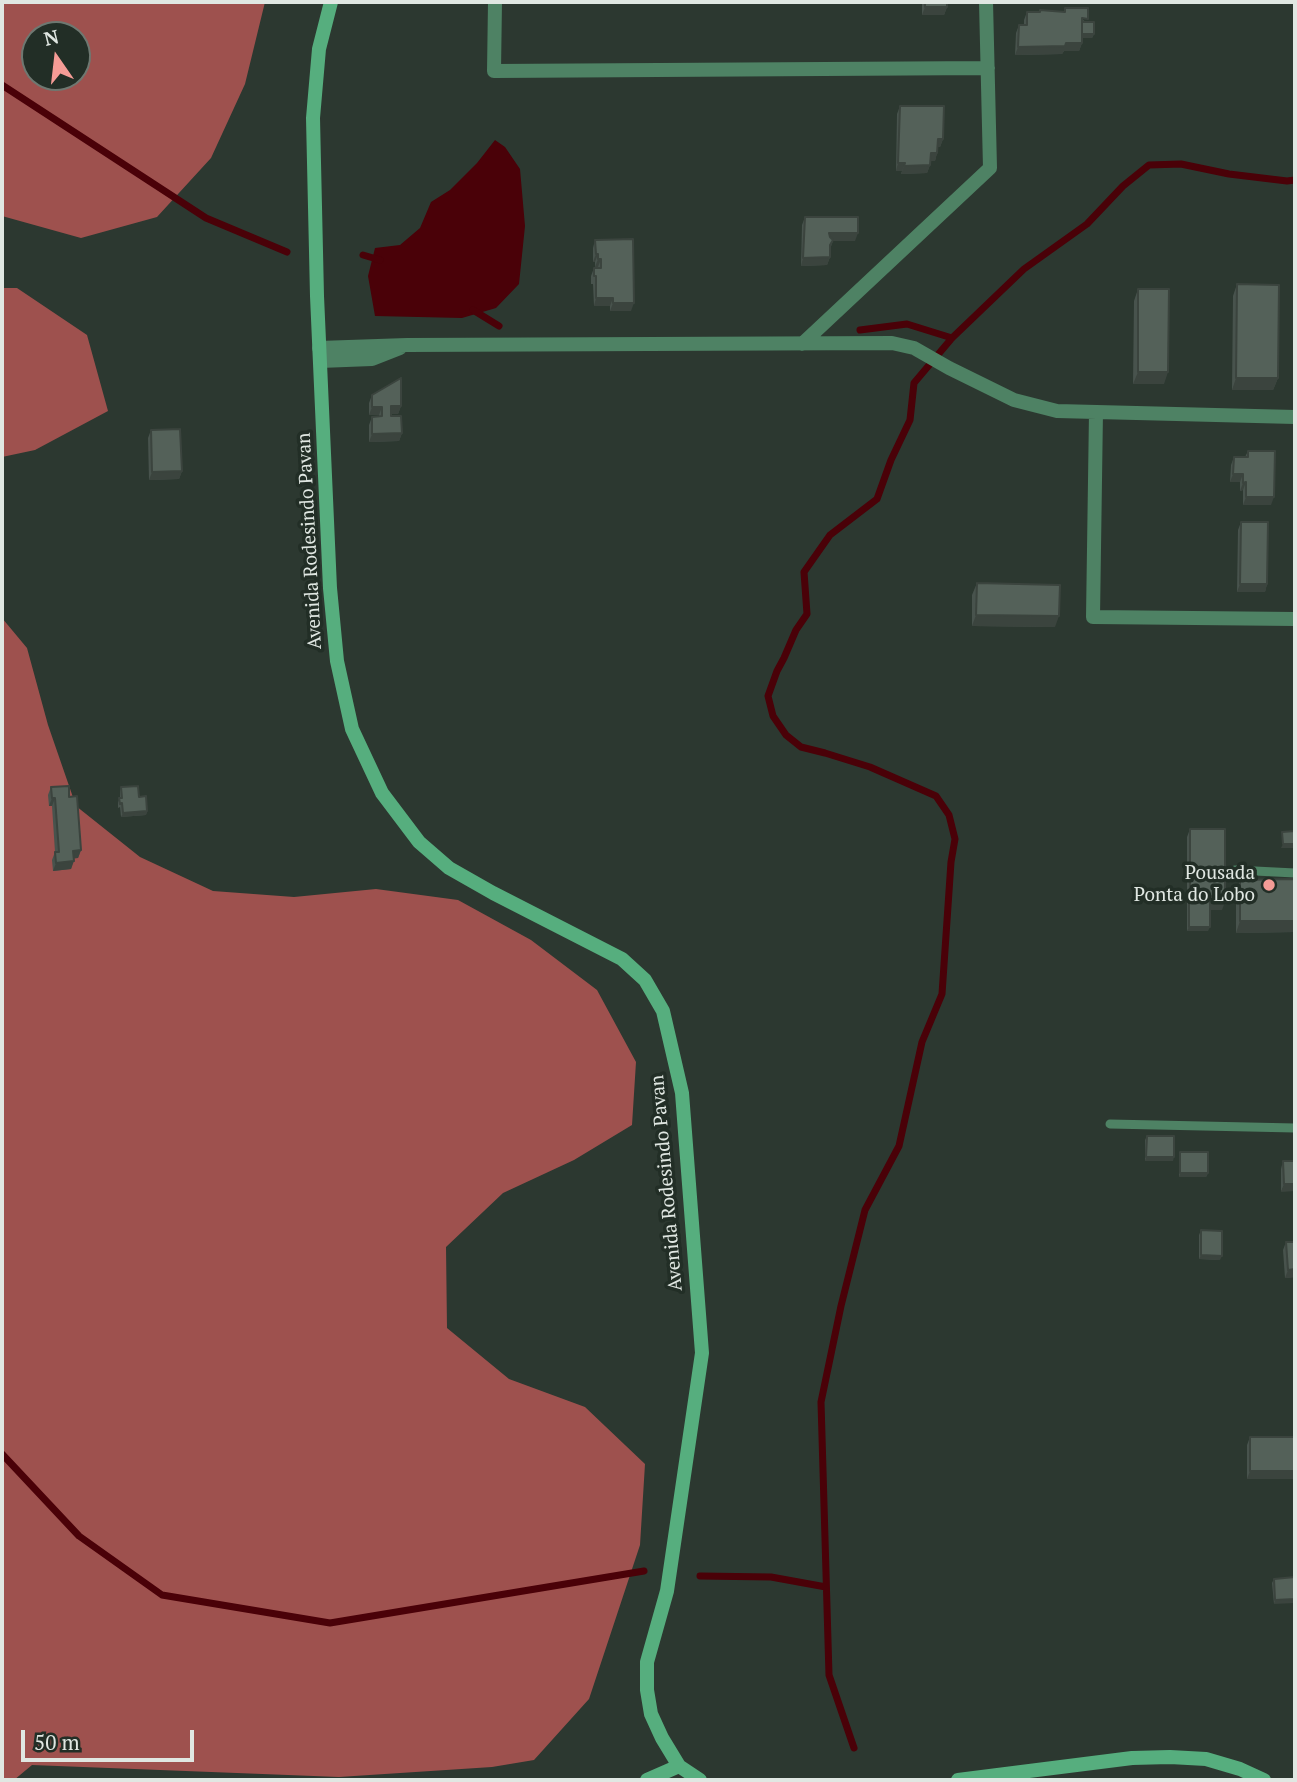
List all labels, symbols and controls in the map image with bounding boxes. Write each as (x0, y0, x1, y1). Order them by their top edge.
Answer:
north arrow (21, 21, 91, 91)
text: N (41, 23, 61, 51)
street label: Avenida Rodesindo Pavan (293, 432, 327, 650)
place label: Pousada Ponta do Lobo (1134, 863, 1255, 907)
marker: Pousada Ponta do Lobo (1261, 877, 1277, 893)
street label: Avenida Rodesindo Pavan (646, 1074, 688, 1292)
scale bar (24, 1716, 198, 1760)
text: 50 m (34, 1728, 80, 1756)

